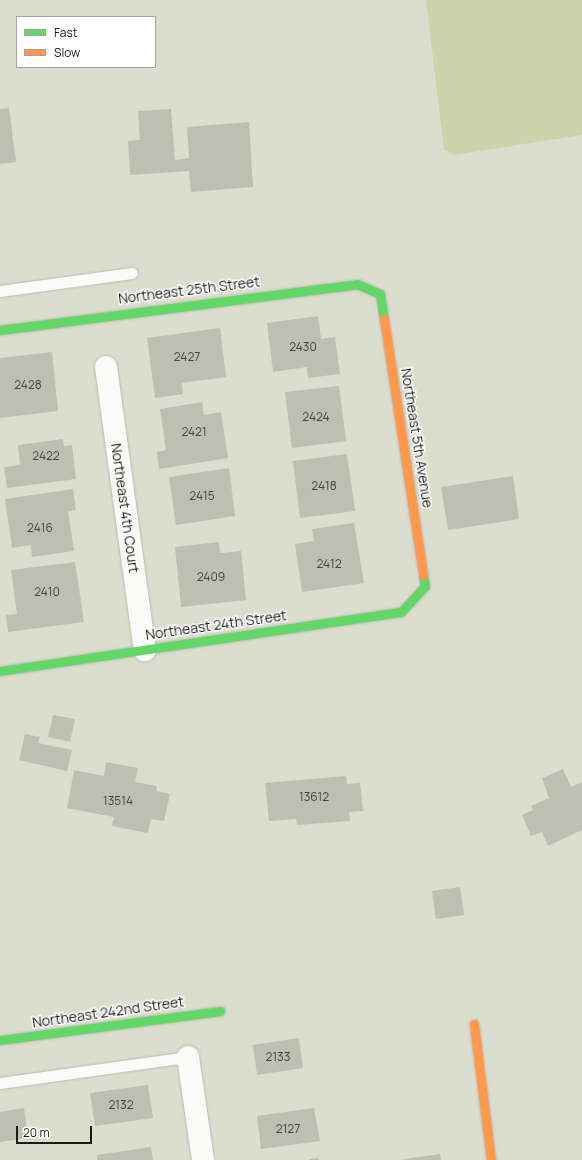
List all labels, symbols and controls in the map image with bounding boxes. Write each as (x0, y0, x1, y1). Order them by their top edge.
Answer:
legend (16, 16, 156, 68)
text: Fast (54, 24, 78, 41)
text: Slow (54, 44, 80, 61)
street label: Northeast 25th Street (117, 273, 261, 307)
house number: 2430 (289, 340, 317, 354)
house number: 2427 (174, 350, 200, 364)
street label: Northeast 5th Avenue (398, 367, 436, 509)
house number: 2428 (14, 378, 42, 392)
house number: 2424 (302, 410, 330, 424)
house number: 2421 (181, 425, 207, 439)
street label: Northeast 4th Court (108, 442, 142, 574)
house number: 2422 (32, 449, 60, 463)
house number: 2418 (311, 479, 337, 493)
house number: 2415 (189, 489, 215, 503)
house number: 2416 (27, 521, 53, 535)
house number: 2412 (316, 557, 342, 571)
house number: 2409 (197, 570, 225, 584)
house number: 2410 (34, 585, 60, 599)
street label: Northeast 24th Street (144, 607, 288, 643)
house number: 13612 (299, 790, 329, 804)
house number: 13514 (103, 794, 133, 808)
street label: Northeast 242nd Street (31, 993, 185, 1031)
house number: 2133 (266, 1050, 290, 1064)
house number: 2132 (109, 1098, 133, 1112)
scale bar (18, 1118, 94, 1144)
house number: 2127 (276, 1122, 300, 1136)
text: 20 m (23, 1124, 50, 1141)

